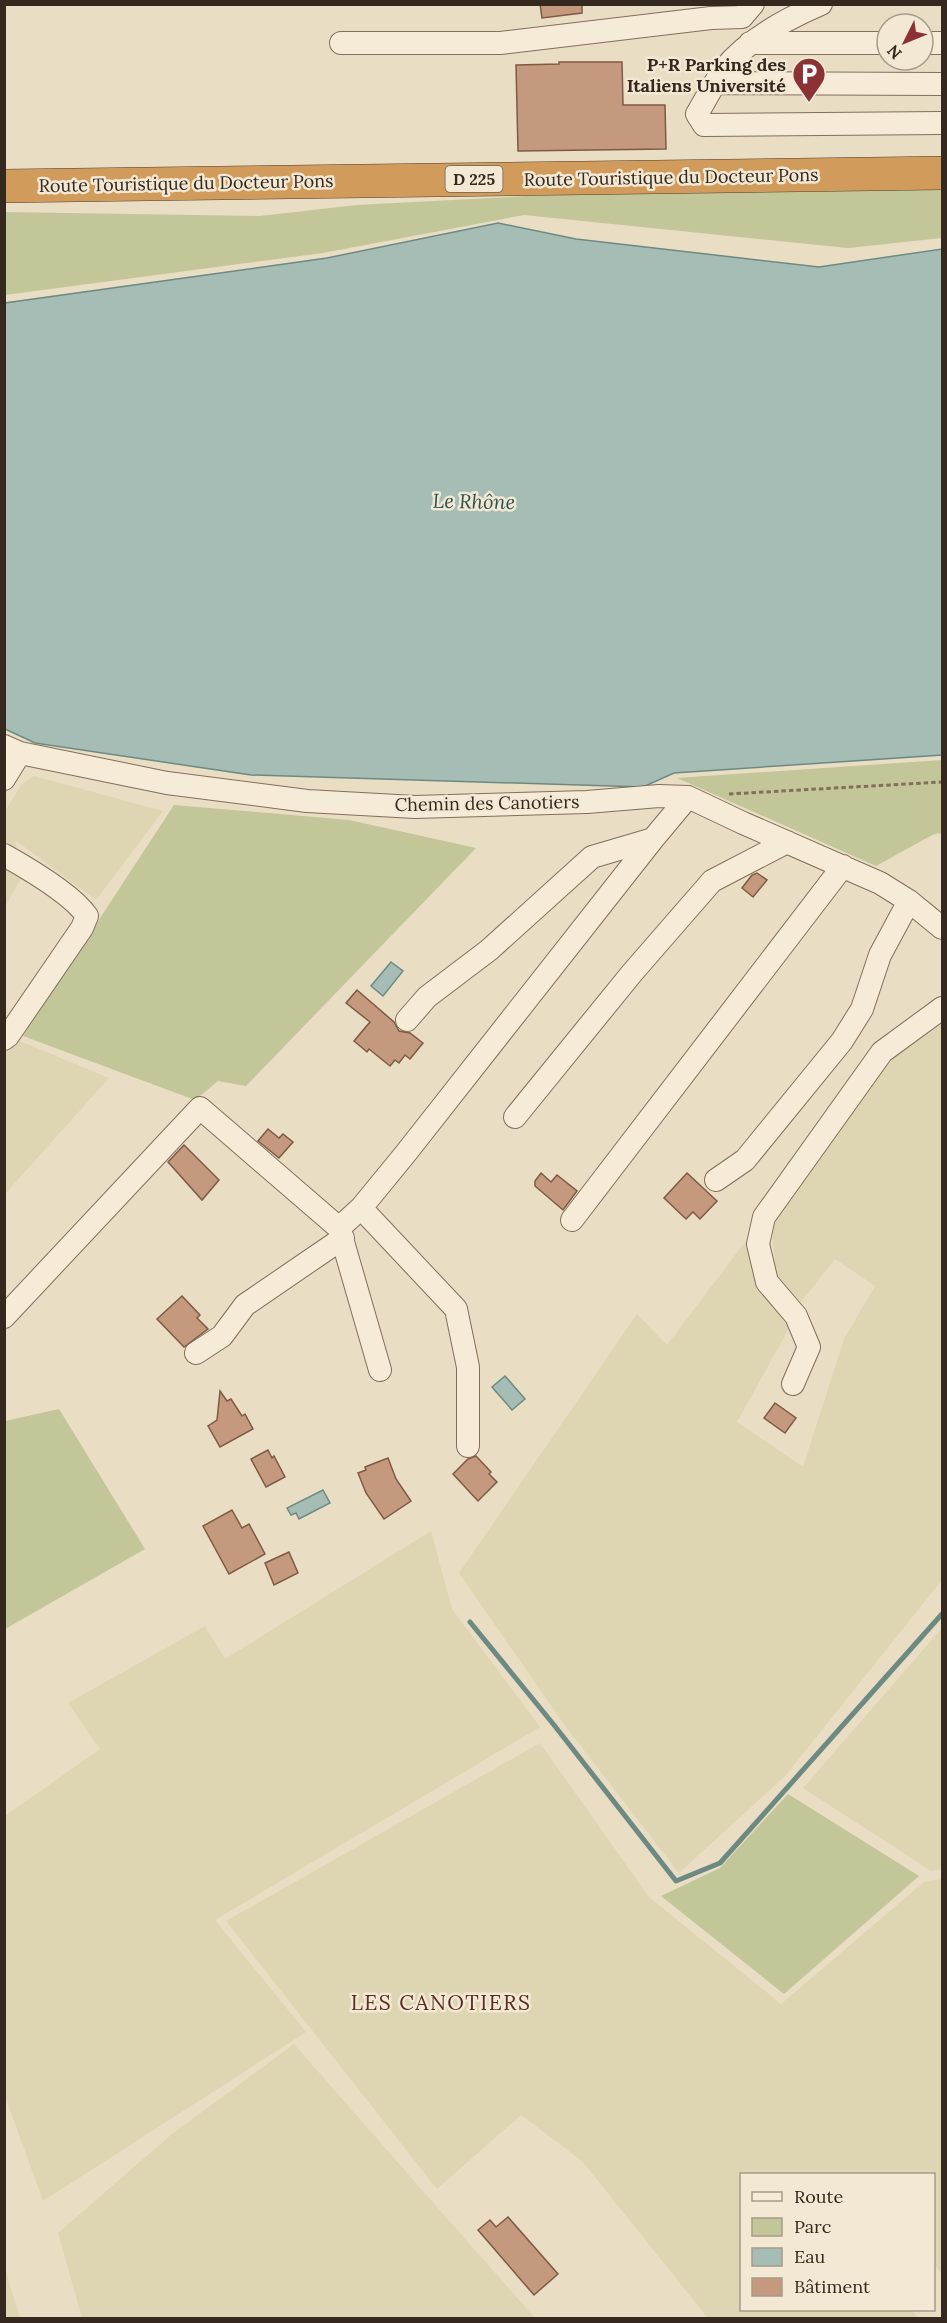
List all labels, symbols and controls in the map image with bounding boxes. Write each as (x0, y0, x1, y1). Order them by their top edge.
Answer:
north arrow (875, 12, 935, 72)
text: N (882, 41, 906, 64)
place label: P+R Parking des Italiens Université (627, 53, 786, 97)
parking icon: P+R Parking des Italiens Université (791, 56, 827, 103)
street label: Route Touristique du Docteur Pons (523, 163, 819, 191)
road number: D 225 (446, 166, 502, 192)
street label: Route Touristique du Docteur Pons (38, 169, 334, 197)
water label: Le Rhône (433, 488, 515, 514)
street label: Chemin des Canotiers (394, 790, 580, 816)
district label: LES CANOTIERS (351, 1989, 531, 2016)
legend (740, 2173, 935, 2311)
text: Route (794, 2185, 843, 2208)
text: Parc (794, 2215, 831, 2238)
text: Eau (794, 2245, 825, 2268)
text: Bâtiment (794, 2275, 870, 2298)

